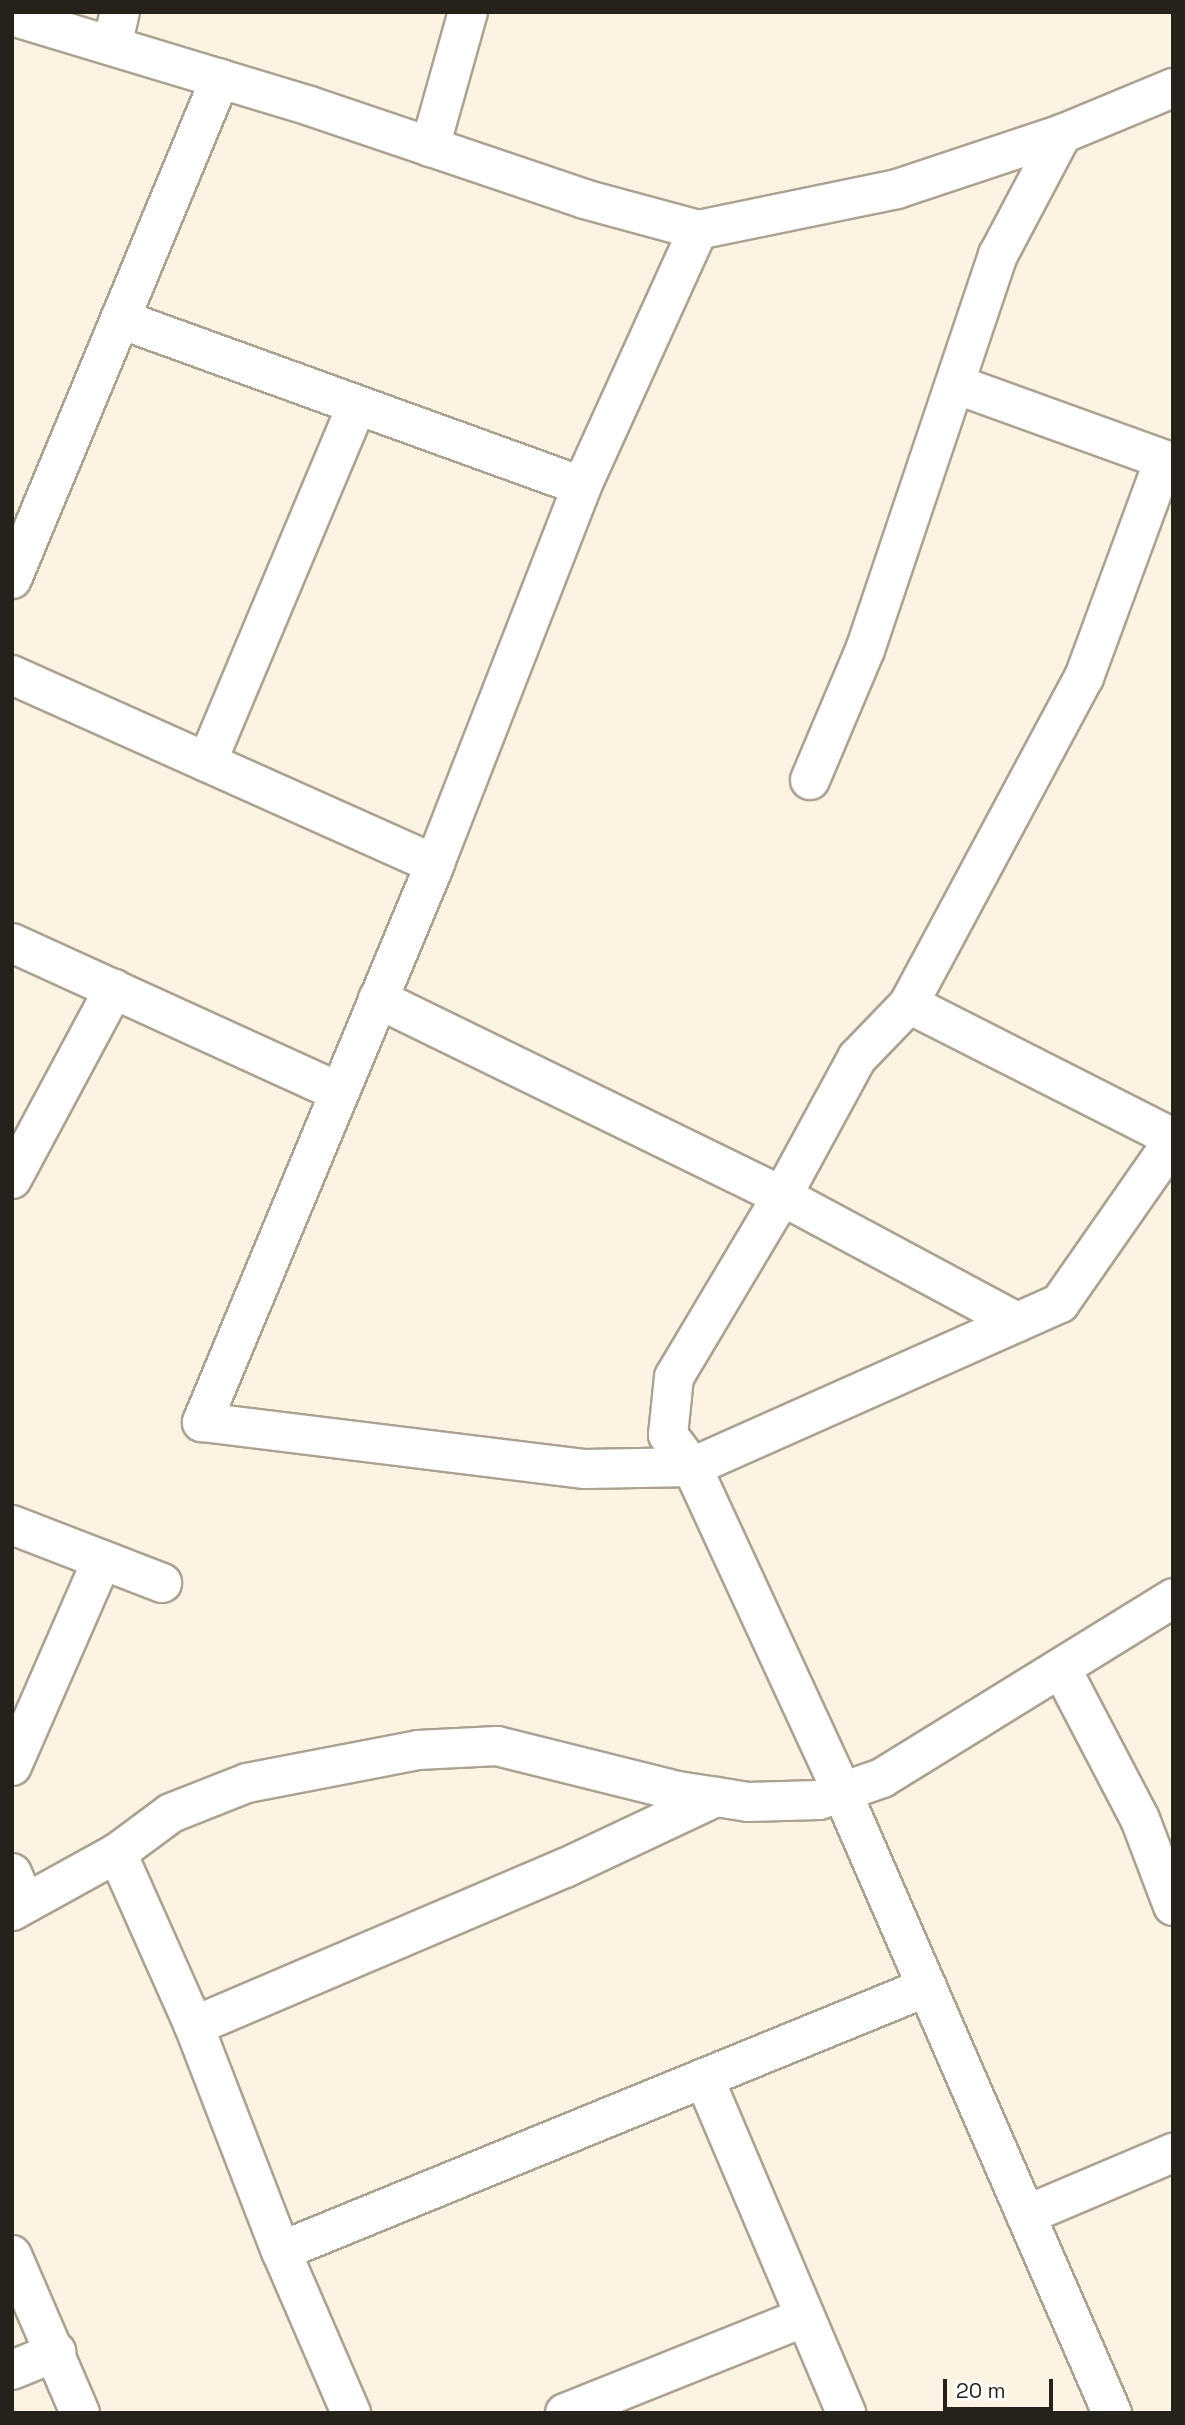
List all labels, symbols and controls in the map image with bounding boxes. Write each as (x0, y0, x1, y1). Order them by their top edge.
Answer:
scale bar (947, 2366, 1057, 2410)
text: 20 m (956, 2377, 1006, 2404)

